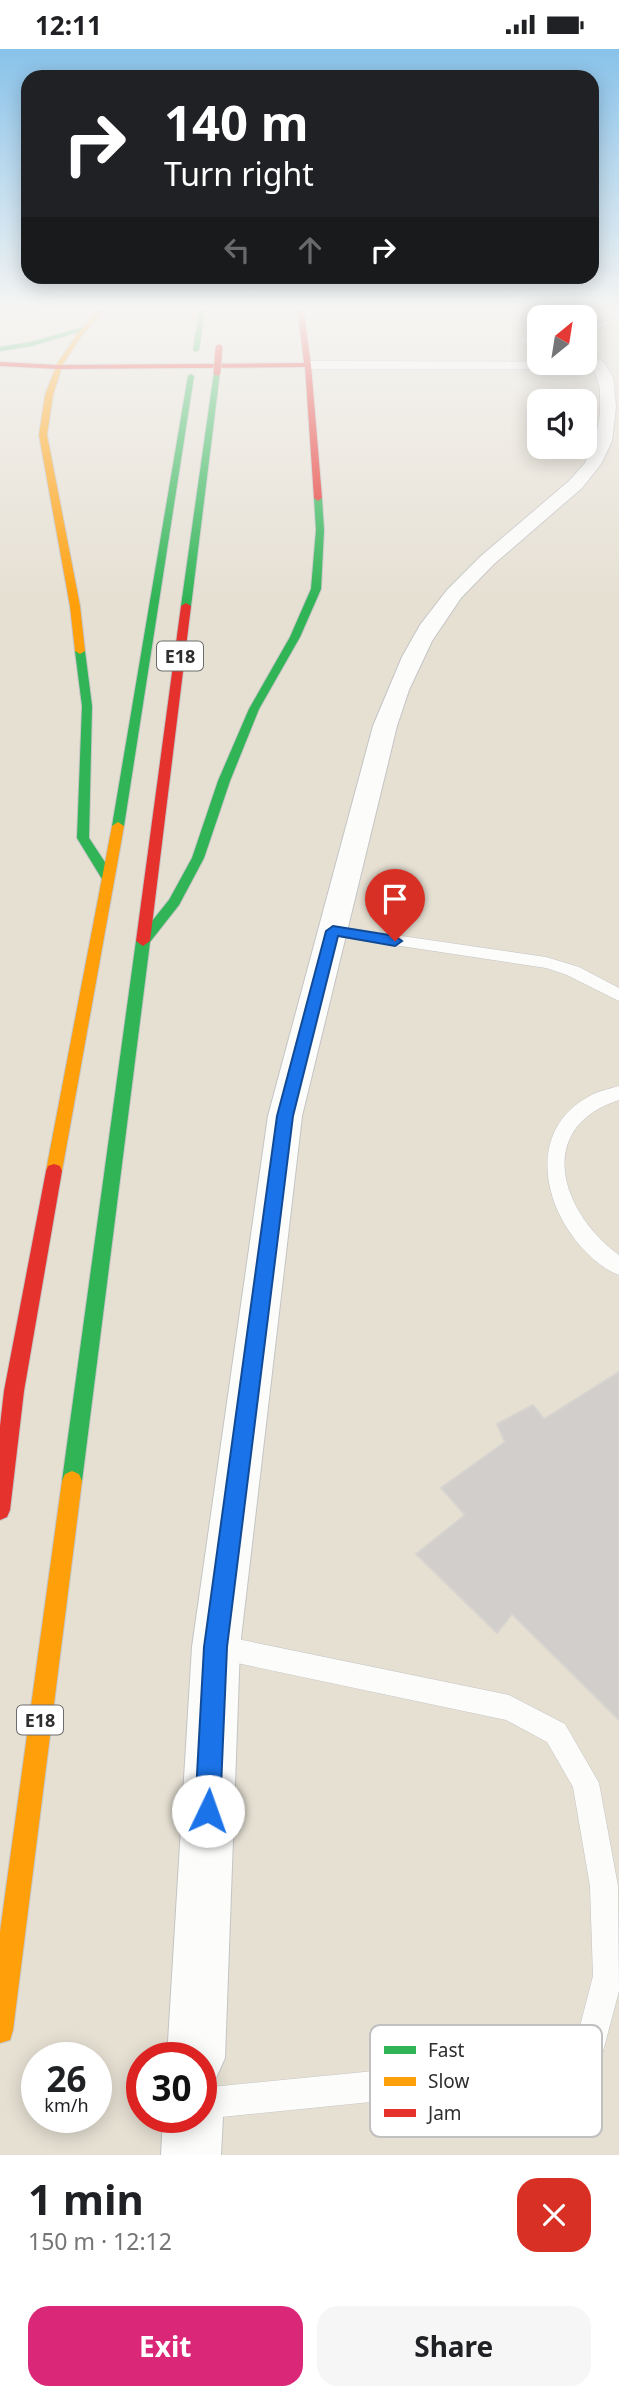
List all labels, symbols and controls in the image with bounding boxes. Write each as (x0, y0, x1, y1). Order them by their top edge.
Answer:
text: 12:11 (35, 7, 102, 43)
text: 140 m (164, 89, 309, 155)
icon: right (49, 98, 140, 189)
text: Turn right (164, 152, 314, 195)
icon: left (218, 231, 256, 269)
icon: ahead (291, 231, 329, 269)
icon: right (364, 231, 402, 269)
north arrow (527, 305, 597, 375)
map controls (527, 305, 597, 459)
button: sound (527, 389, 597, 459)
road number: E18 (157, 641, 203, 671)
pin (365, 869, 425, 941)
icon: arrive (376, 880, 414, 918)
road number: E18 (17, 1705, 63, 1735)
position arrow (171, 1774, 245, 1848)
legend (370, 2025, 602, 2137)
text: Fast (428, 2037, 465, 2063)
speed limit sign: 30 (126, 2042, 217, 2133)
text: 26 (46, 2055, 87, 2102)
text: Slow (428, 2068, 469, 2094)
text: km/h (44, 2093, 89, 2117)
text: Jam (426, 2100, 462, 2126)
text: 1 min (28, 2170, 144, 2227)
button: close (517, 2178, 591, 2252)
text: 150 m · 12:12 (28, 2225, 172, 2257)
button: Exit (28, 2306, 303, 2386)
button: Share (317, 2306, 591, 2386)

